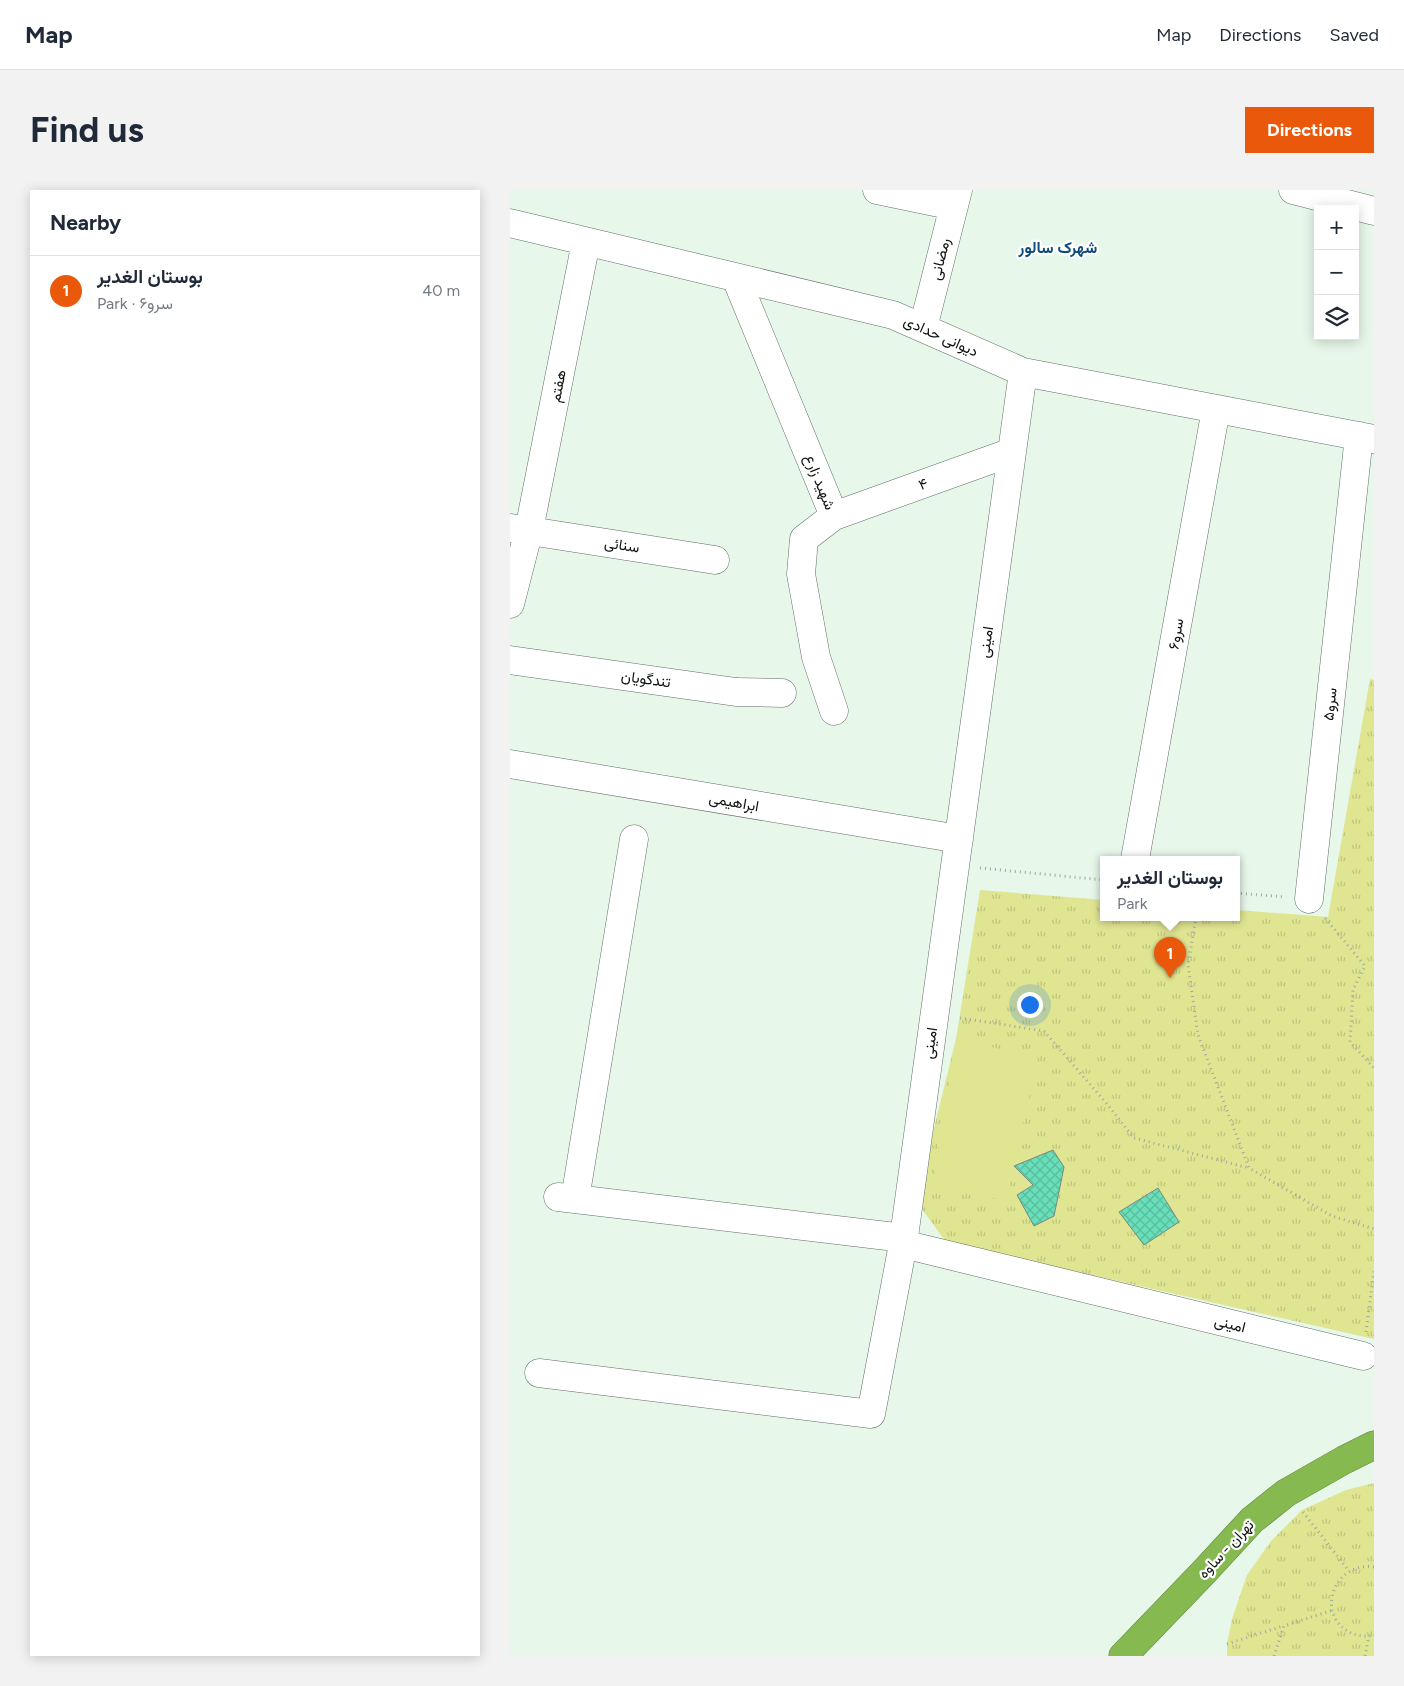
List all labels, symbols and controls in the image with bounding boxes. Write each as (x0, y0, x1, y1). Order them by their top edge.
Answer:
text: Map (25, 20, 73, 49)
text: Map (1156, 24, 1191, 46)
text: Directions (1219, 24, 1301, 46)
text: Saved (1329, 24, 1379, 46)
button: Directions (1245, 107, 1374, 153)
text: Find us (30, 109, 144, 151)
map controls (1314, 205, 1359, 340)
button: + (1314, 205, 1359, 250)
text: Nearby (50, 210, 121, 235)
street label: رمضانی (926, 236, 955, 282)
district label: شهرک سالور (1018, 238, 1098, 258)
button: − (1314, 250, 1359, 295)
text: بوستان الغدیر (97, 265, 203, 288)
text: 1 (63, 281, 69, 300)
text: 40 m (422, 281, 460, 300)
text: Park · سرو۶ (97, 294, 173, 313)
button: layers (1314, 295, 1359, 340)
street label: دیوانی حدادی (900, 312, 981, 361)
street label: هفتم (546, 368, 571, 404)
street label: شهید زارع (799, 452, 839, 513)
street label: ۴ (916, 474, 931, 494)
street label: سنائی (603, 533, 641, 558)
street label: سرو۶ (1164, 617, 1188, 651)
street label: امینی (975, 625, 998, 659)
street label: تندگویان (620, 667, 672, 691)
street label: سرو۵ (1319, 687, 1341, 721)
street label: ابراهیمی (707, 789, 760, 816)
popup (1100, 856, 1240, 921)
text: بوستان الغدیر (1117, 866, 1223, 889)
text: Park (1117, 894, 1147, 913)
pin: 1 (1154, 937, 1186, 978)
your location (1017, 992, 1043, 1018)
street label: امینی (919, 1026, 942, 1060)
street label: امینی (1212, 1311, 1248, 1338)
street label: تهران - ساوه (1194, 1516, 1258, 1582)

